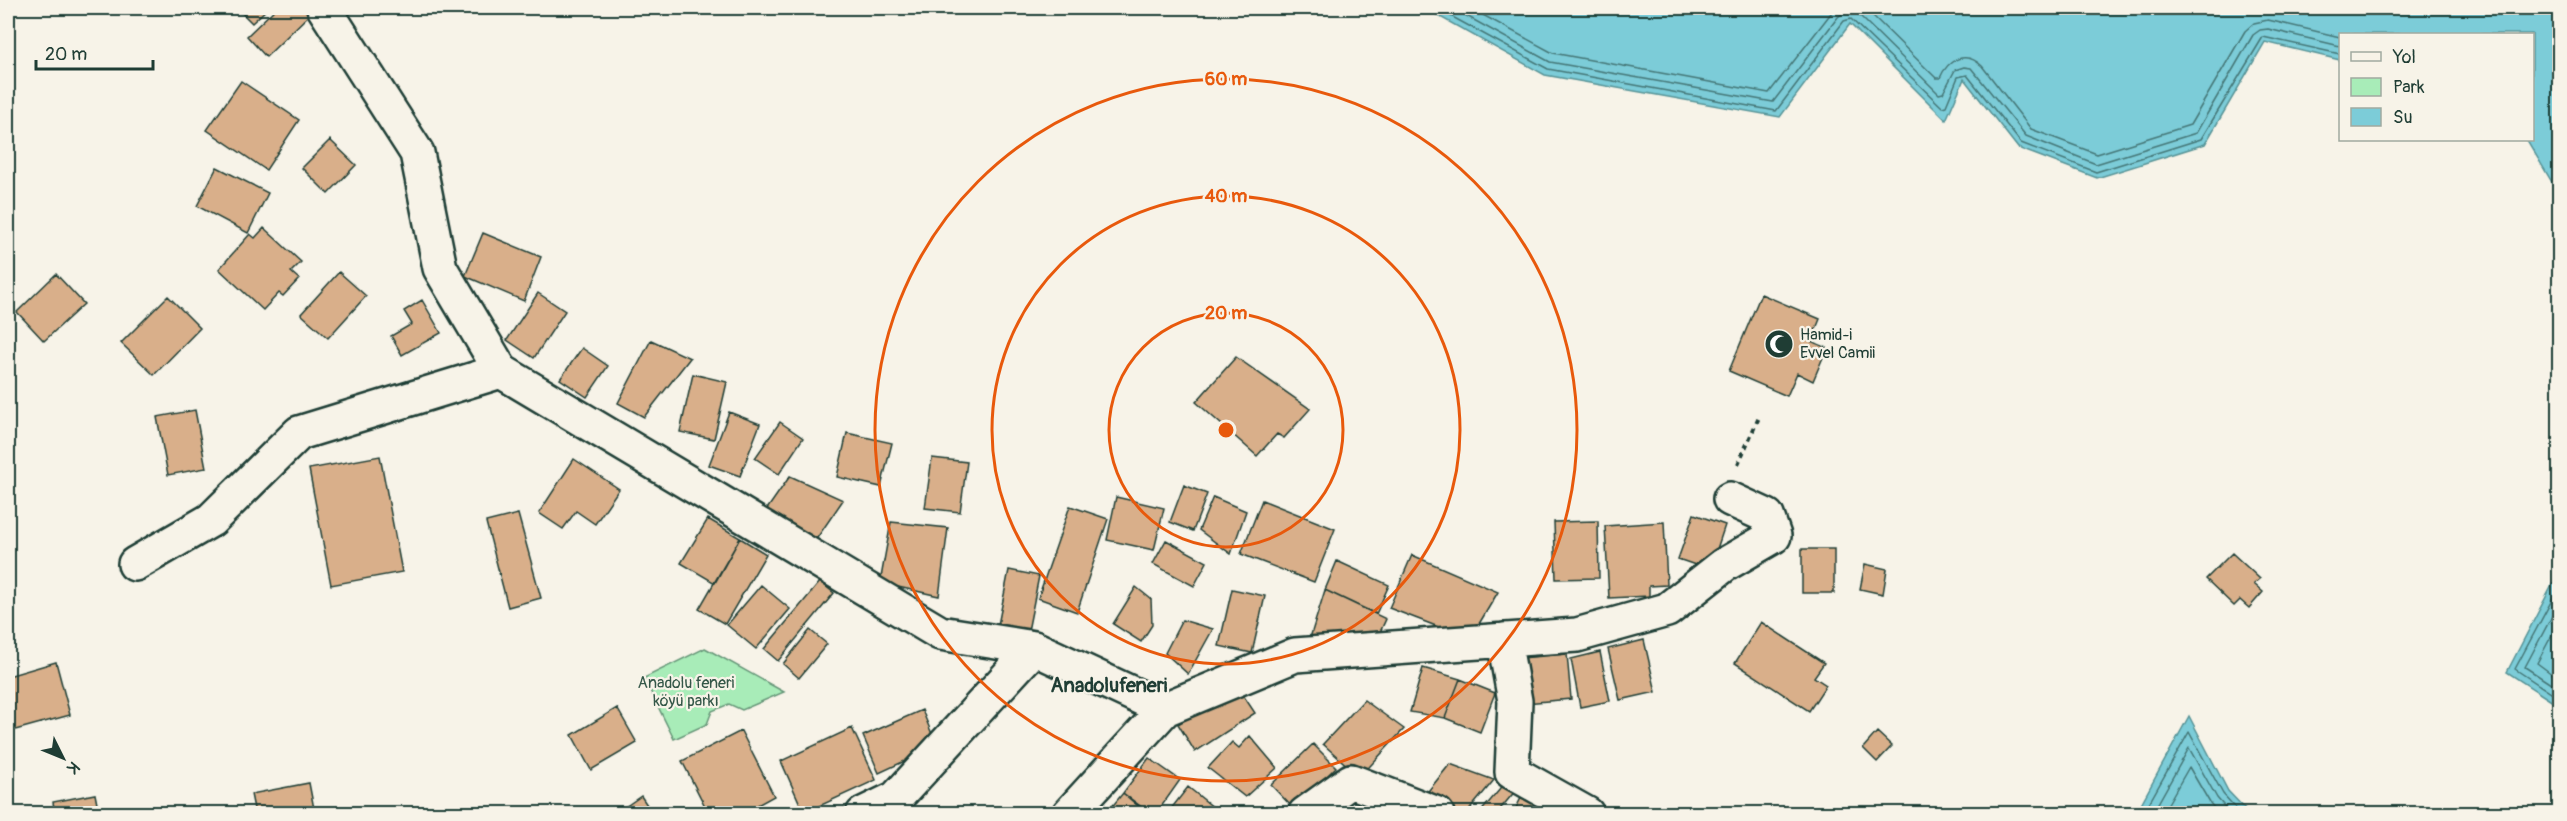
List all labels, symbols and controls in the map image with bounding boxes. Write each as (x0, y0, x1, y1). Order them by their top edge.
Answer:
scale bar (36, 33, 153, 71)
legend (2339, 33, 2534, 141)
text: 20 m (45, 43, 87, 66)
text: Yol (2392, 46, 2416, 69)
text: 60 m (1205, 68, 1247, 91)
text: Park (2393, 76, 2425, 99)
text: Su (2393, 106, 2413, 129)
text: 40 m (1205, 185, 1247, 208)
text: 20 m (1205, 302, 1247, 325)
place label: Hamid-i Evvel Camii (1800, 325, 1875, 363)
mosque icon: Hamid-i Evvel Camii (1763, 328, 1795, 360)
centre of rings (1216, 420, 1236, 440)
park label: Anadolu feneri köyü parkı (638, 673, 735, 711)
district label: Anadolufeneri (1051, 673, 1168, 698)
north arrow (33, 728, 93, 788)
text: K (62, 757, 84, 778)

